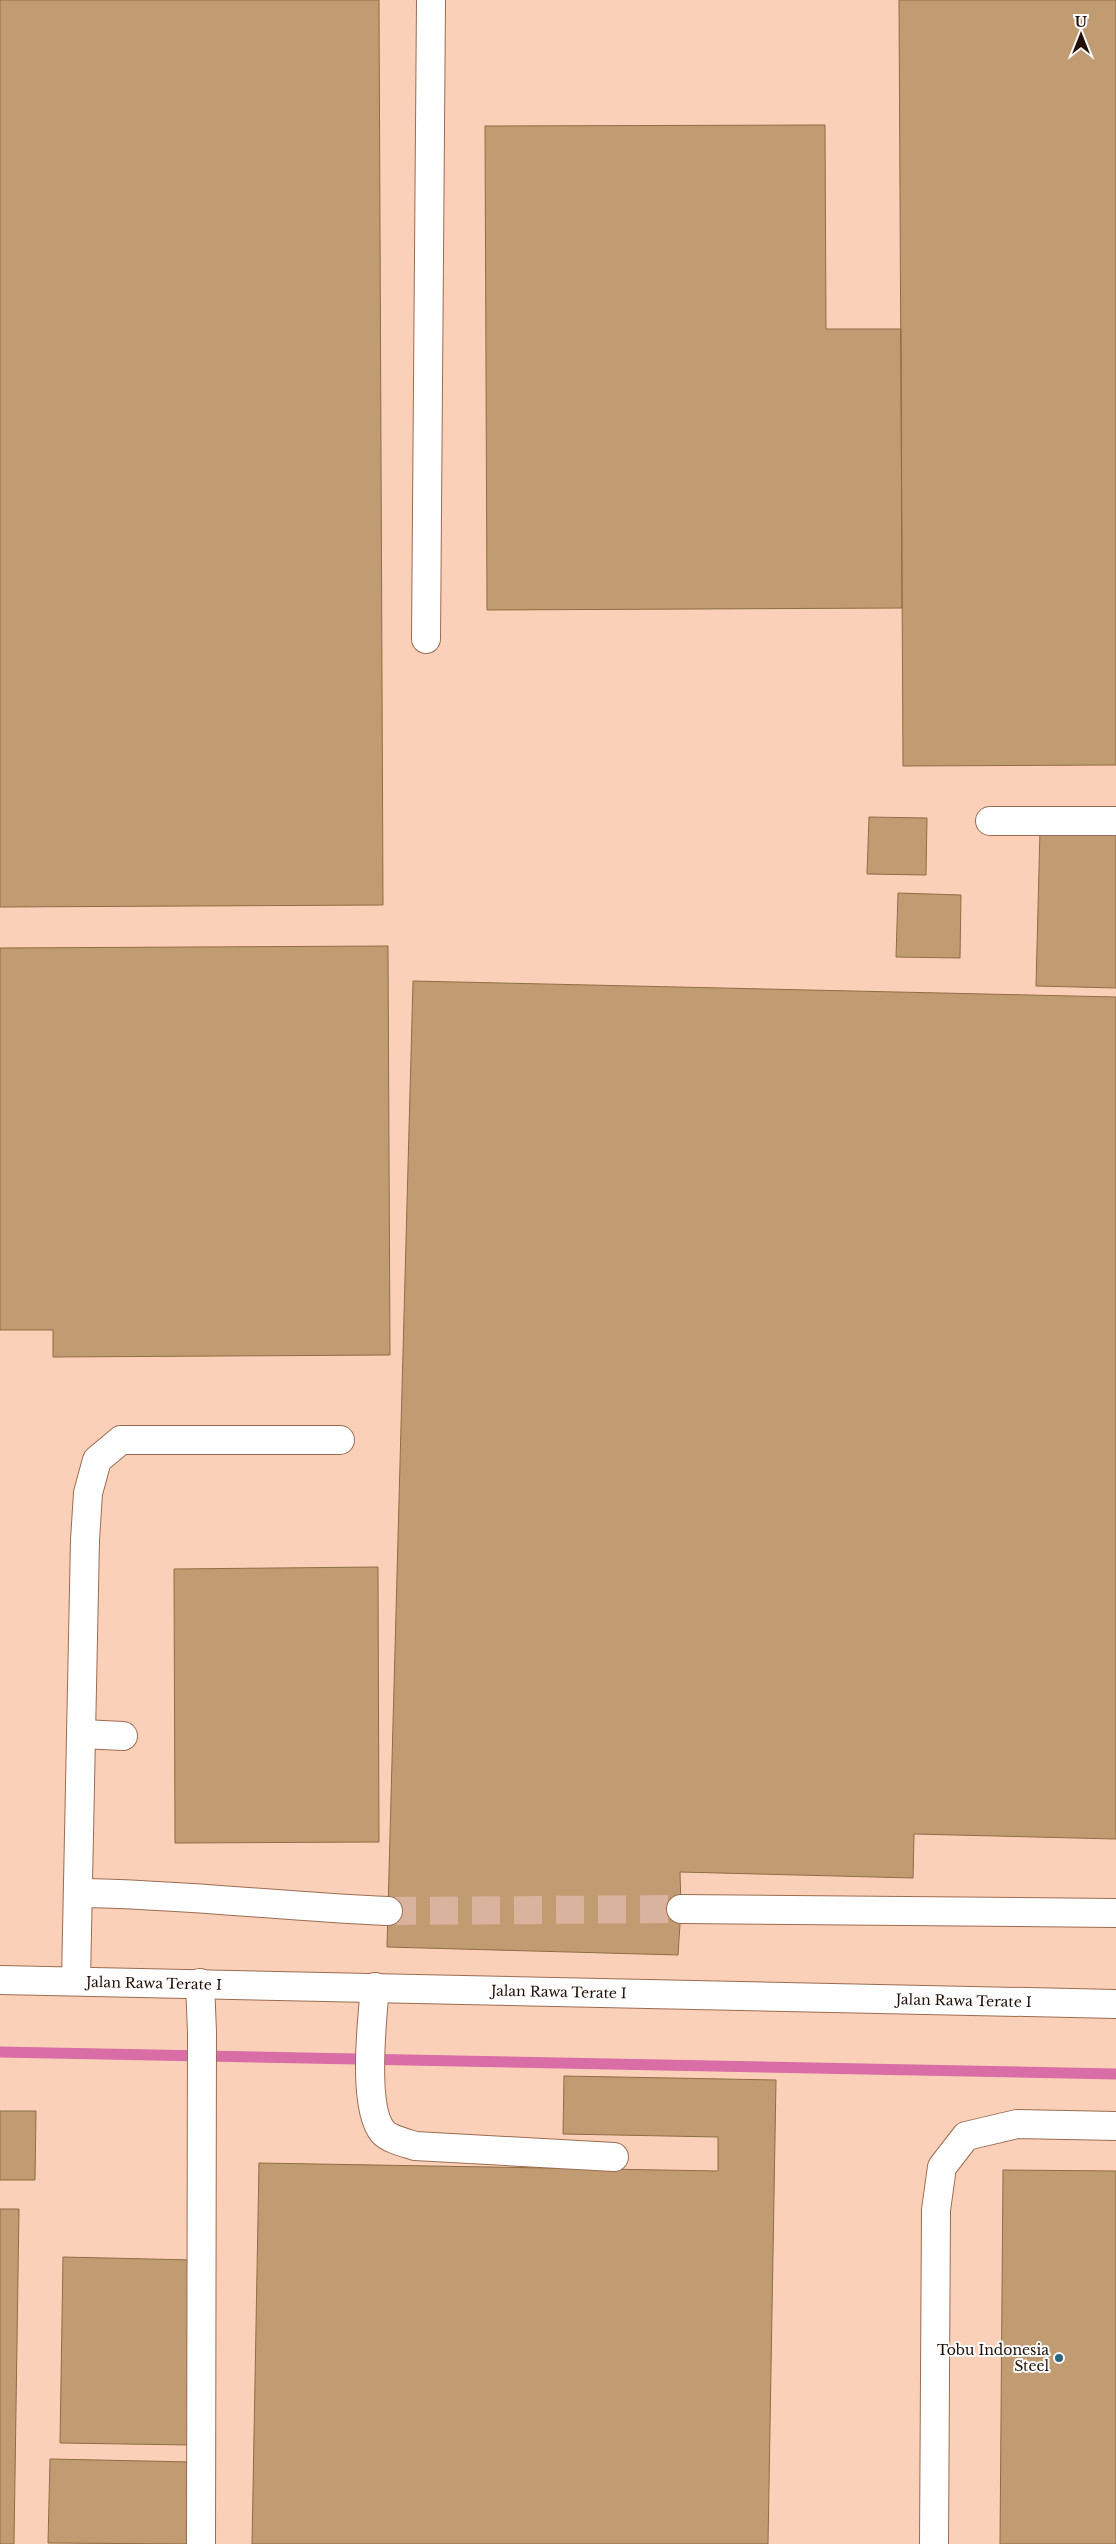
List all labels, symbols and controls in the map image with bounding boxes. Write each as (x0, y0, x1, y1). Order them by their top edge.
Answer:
north arrow (1056, 10, 1106, 60)
text: U (1075, 13, 1088, 31)
street label: Jalan Rawa Terate I (84, 1973, 222, 1994)
street label: Jalan Rawa Terate I (489, 1982, 627, 2002)
street label: Jalan Rawa Terate I (894, 1990, 1032, 2011)
place label: Tobu Indonesia Steel (937, 2341, 1049, 2375)
marker: Tobu Indonesia Steel (1053, 2352, 1065, 2364)

